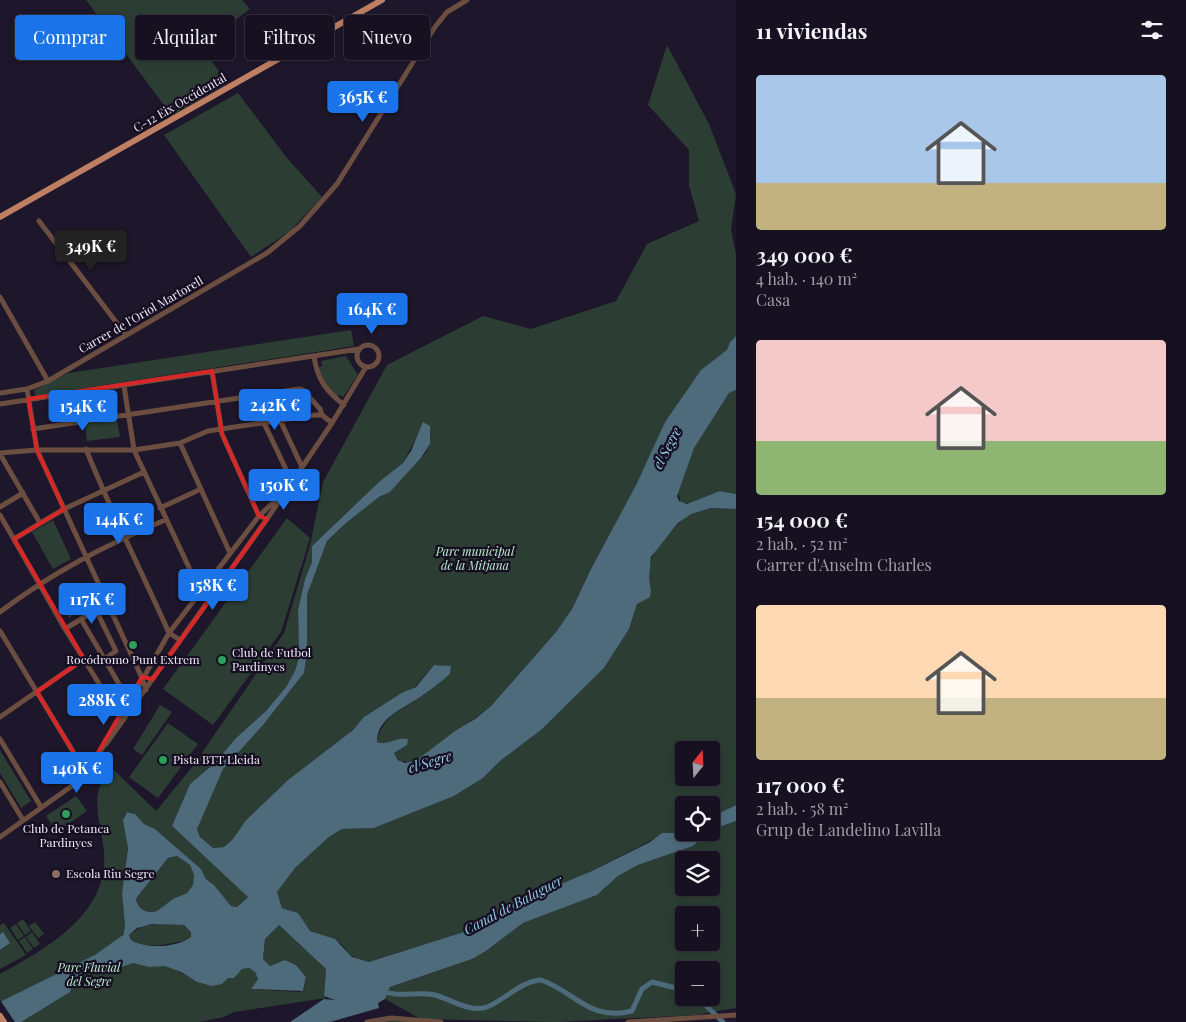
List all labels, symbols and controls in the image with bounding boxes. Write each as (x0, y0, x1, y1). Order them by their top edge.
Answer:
chip: Comprar (15, 15, 125, 60)
chip: Alquilar (135, 15, 235, 60)
chip: Filtros (245, 15, 334, 60)
chip: Nuevo (344, 15, 430, 60)
text: 11 viviendas (756, 16, 867, 44)
icon: filters (1138, 16, 1166, 44)
street label: C-12 Eix Occidental (130, 69, 230, 135)
pin: 365K € (322, 80, 404, 123)
text: 365K € (338, 86, 388, 107)
icon: home (916, 108, 1006, 198)
pin: 349K € (50, 230, 132, 272)
text: 349K € (66, 235, 116, 256)
text: 349 000 € (756, 240, 853, 268)
text: 4 hab. · 140 m² (756, 268, 857, 289)
street label: Carrer de l'Oriol Martorell (75, 272, 206, 356)
text: Casa (756, 289, 790, 310)
pin: 164K € (331, 292, 413, 335)
text: 164K € (348, 298, 396, 319)
icon: home (916, 373, 1006, 463)
pin: 242K € (234, 388, 316, 431)
pin: 154K € (42, 390, 124, 432)
text: 242K € (250, 394, 300, 415)
text: 154K € (60, 395, 106, 416)
water label: el Segre (648, 424, 685, 472)
pin: 150K € (243, 468, 325, 511)
text: 150K € (260, 474, 308, 495)
pin: 144K € (78, 502, 160, 545)
text: 154 000 € (756, 505, 848, 533)
text: 144K € (95, 508, 143, 529)
text: 2 hab. · 52 m² (756, 533, 848, 554)
park label: Parc municipal de la Mitjana (435, 543, 515, 573)
text: Carrer d'Anselm Charles (756, 554, 932, 575)
pin: 158K € (172, 568, 254, 611)
text: 158K € (189, 574, 237, 595)
pin: 117K € (51, 582, 133, 625)
text: 117K € (70, 588, 114, 609)
icon: home (916, 638, 1006, 728)
marker: Rocódromo Punt Extrem (127, 639, 139, 651)
place label: Club de Futbol Pardinyes (232, 644, 312, 674)
place label: Rocódromo Punt Extrem (66, 651, 200, 667)
marker: Club de Futbol Pardinyes (216, 654, 228, 666)
pin: 288K € (63, 684, 145, 726)
text: 288K € (78, 689, 130, 710)
north arrow (675, 741, 720, 786)
map controls (675, 741, 720, 1006)
water label: el Segre (406, 746, 454, 777)
place label: Pista BTT Lleida (173, 751, 260, 767)
pin: 140K € (36, 752, 118, 794)
marker: Pista BTT Lleida (157, 754, 169, 766)
text: 140K € (52, 757, 102, 778)
text: 117 000 € (756, 770, 845, 798)
button: locate (675, 796, 720, 841)
text: 2 hab. · 58 m² (756, 798, 848, 819)
marker: Club de Petanca Pardinyes (60, 808, 72, 820)
text: Grup de Landelino Lavilla (756, 819, 941, 840)
place label: Club de Petanca Pardinyes (23, 820, 109, 850)
button: layers (675, 851, 720, 896)
place label: Escola Riu Segre (66, 865, 155, 881)
marker: Escola Riu Segre (50, 868, 62, 880)
water label: Canal de Balaguer (460, 870, 567, 939)
button: + (675, 906, 720, 951)
park label: Parc Fluvial del Segre (57, 959, 121, 989)
button: − (675, 961, 720, 1006)

